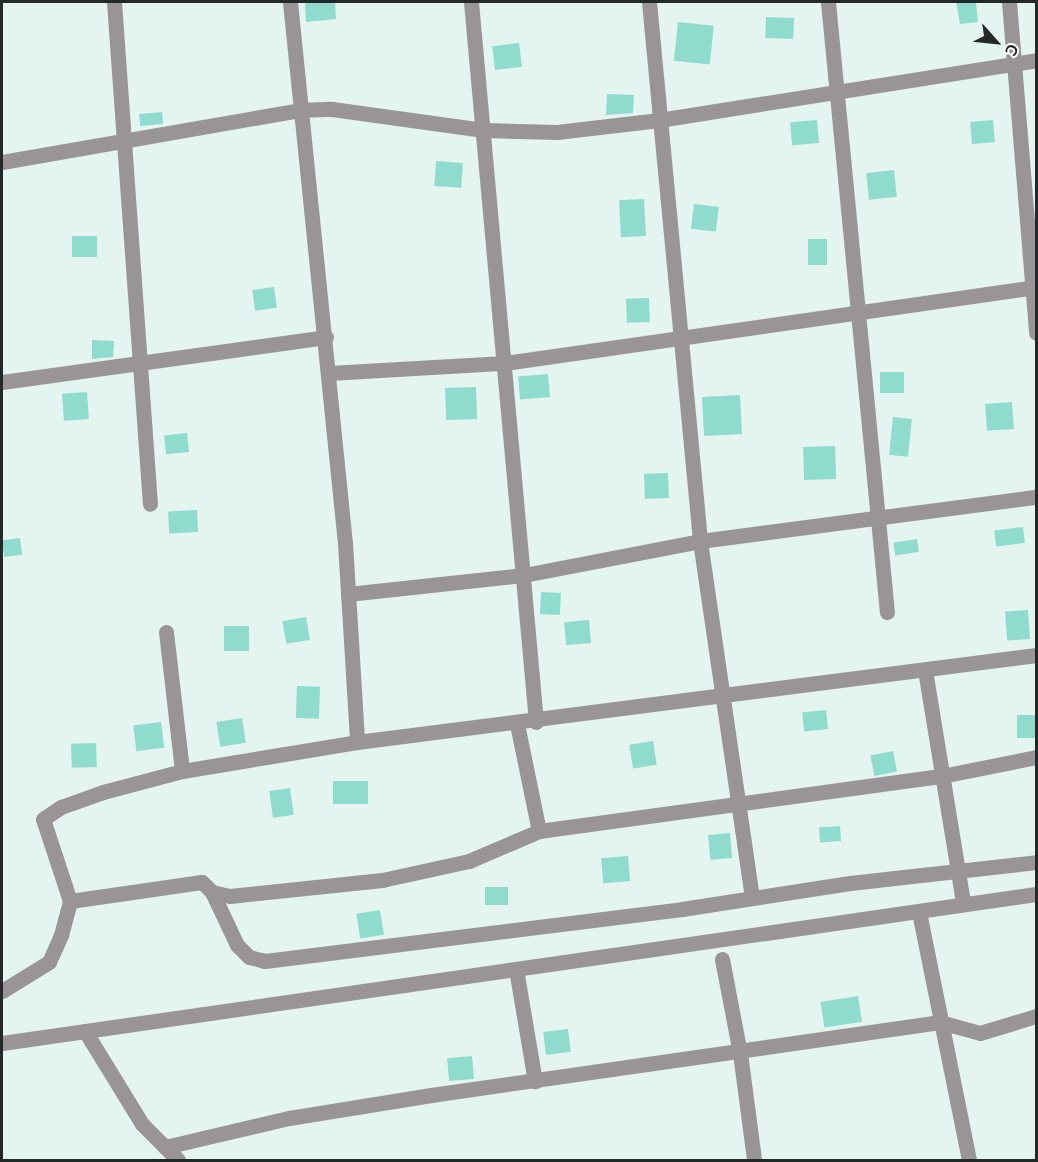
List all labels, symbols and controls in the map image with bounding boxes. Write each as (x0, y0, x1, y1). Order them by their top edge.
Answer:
north arrow (966, 12, 1026, 72)
text: С (1001, 41, 1023, 60)

